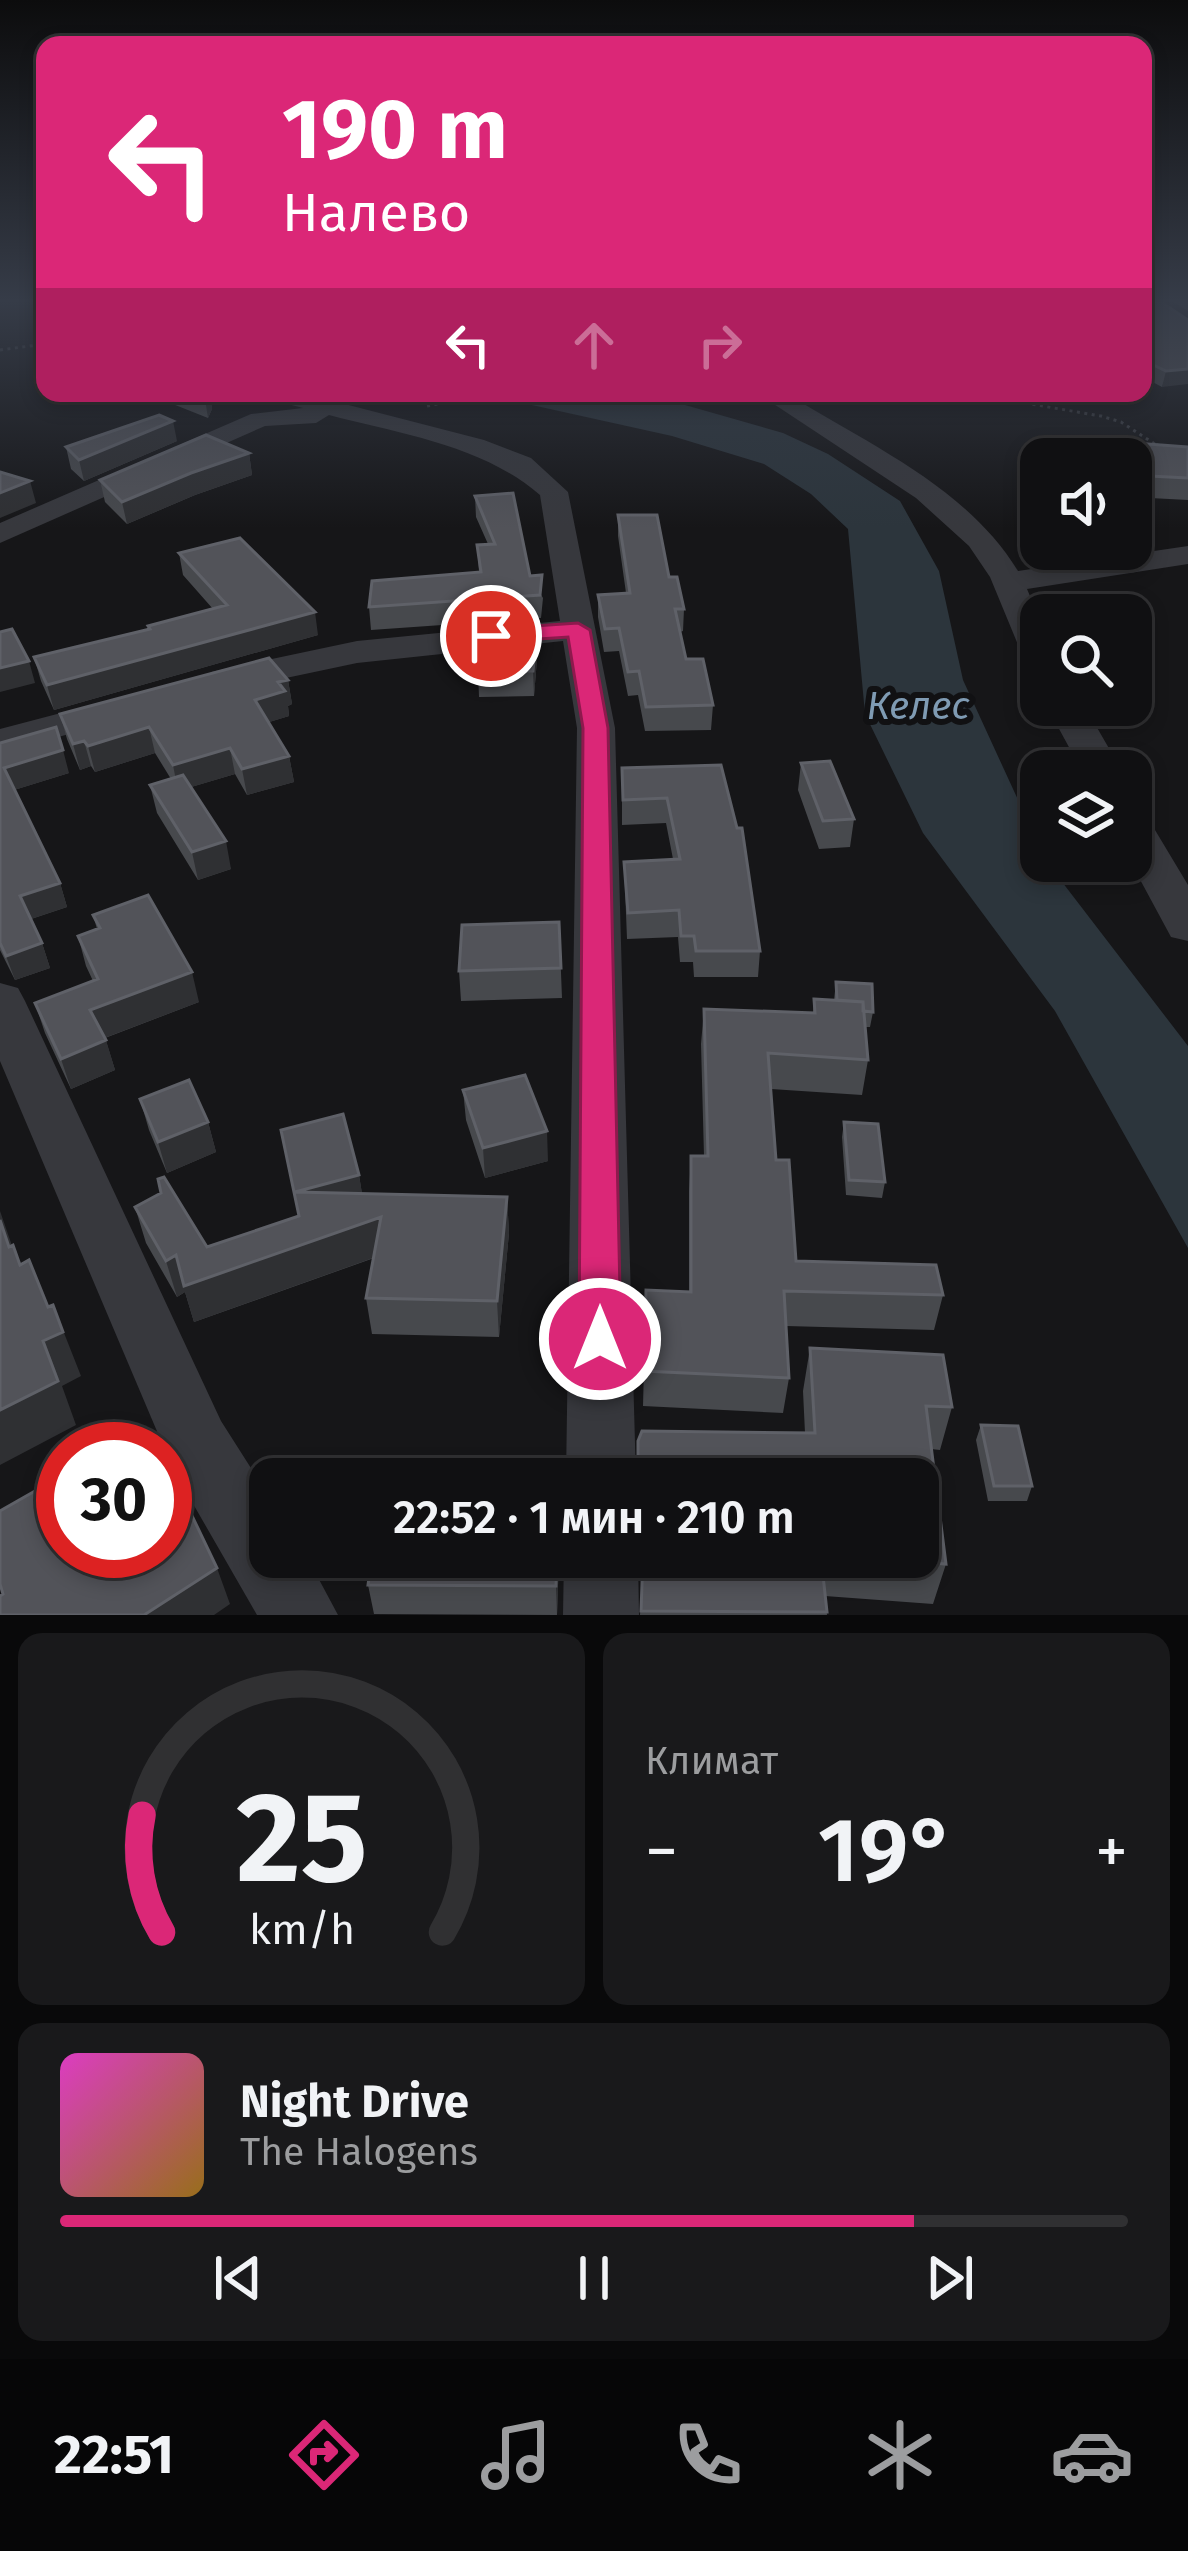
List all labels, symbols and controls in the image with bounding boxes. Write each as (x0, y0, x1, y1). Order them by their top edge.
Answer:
text: 190 m (282, 79, 508, 180)
icon: left (84, 84, 240, 240)
text: Налево (282, 181, 470, 245)
icon: left (435, 312, 501, 378)
icon: ahead (561, 312, 627, 378)
icon: right (687, 312, 753, 378)
map controls (1020, 438, 1152, 882)
button: sound (1020, 438, 1152, 570)
pin (440, 585, 542, 687)
button: search (1020, 594, 1152, 726)
icon: arrive (458, 603, 524, 669)
water label: Келес (866, 683, 970, 729)
button: layers (1020, 750, 1152, 882)
position arrow (537, 1276, 663, 1402)
speed limit sign: 30 (36, 1422, 192, 1578)
text: 22:52 · 1 мин · 210 m (393, 1491, 795, 1545)
text: Климат (645, 1738, 778, 1784)
text: 25 (236, 1764, 367, 1914)
text: 19° (818, 1797, 955, 1905)
text: − (645, 1812, 678, 1891)
text: + (1095, 1812, 1128, 1891)
text: km/h (248, 1904, 355, 1955)
text: Night Drive (240, 2075, 469, 2129)
text: The Halogens (240, 2129, 478, 2175)
icon: previous (205, 2245, 271, 2311)
icon: pause (561, 2245, 627, 2311)
icon: next (917, 2245, 983, 2311)
icon: directions (282, 2413, 366, 2497)
icon: music (474, 2413, 558, 2497)
icon: phone (666, 2413, 750, 2497)
icon: climate (858, 2413, 942, 2497)
icon: car (1050, 2413, 1134, 2497)
text: 22:51 (54, 2423, 174, 2487)

